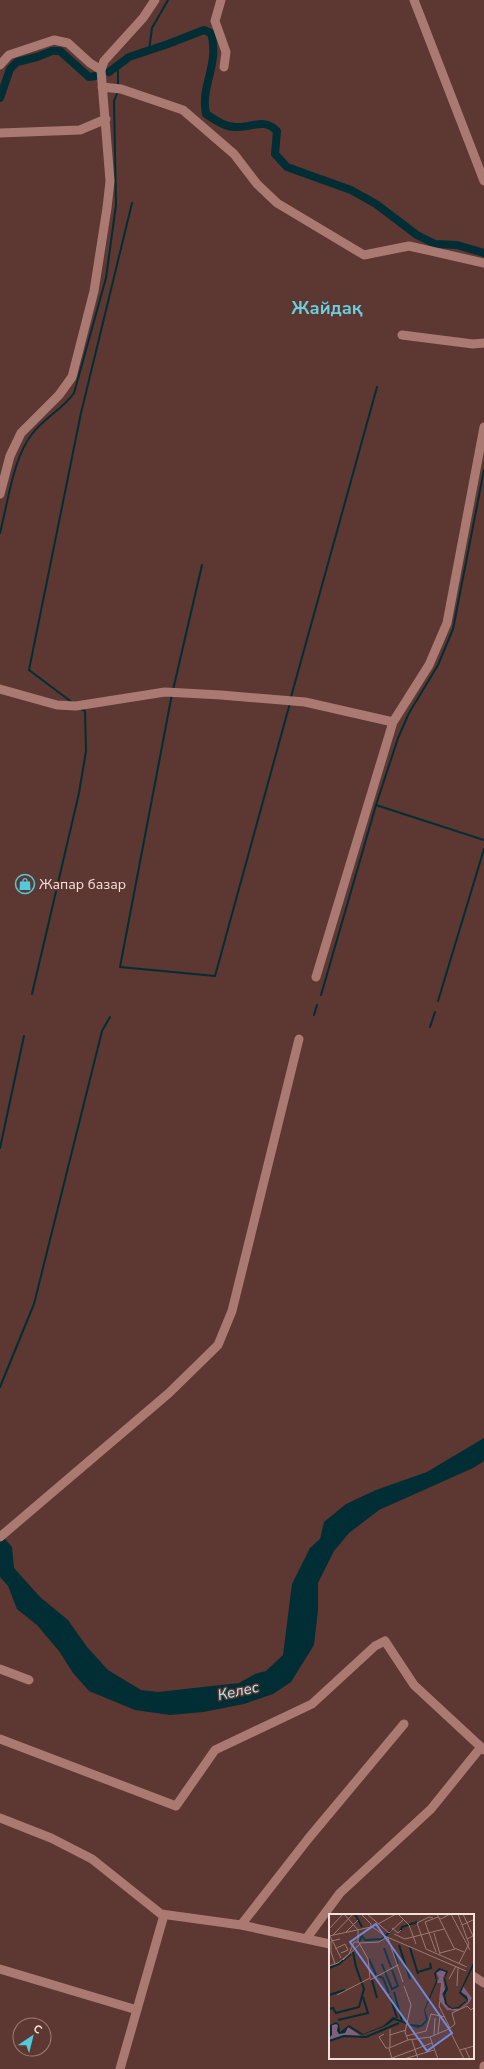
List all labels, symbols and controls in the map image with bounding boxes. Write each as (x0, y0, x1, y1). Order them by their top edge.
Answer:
district label: Жайдақ (291, 296, 363, 320)
shop icon: Жапар базар (14, 873, 36, 895)
place label: Жапар базар (39, 875, 126, 894)
water label: Келес (216, 1677, 261, 1705)
inset map (329, 1914, 474, 2059)
north arrow (12, 2017, 52, 2057)
text: С (30, 2021, 45, 2038)

